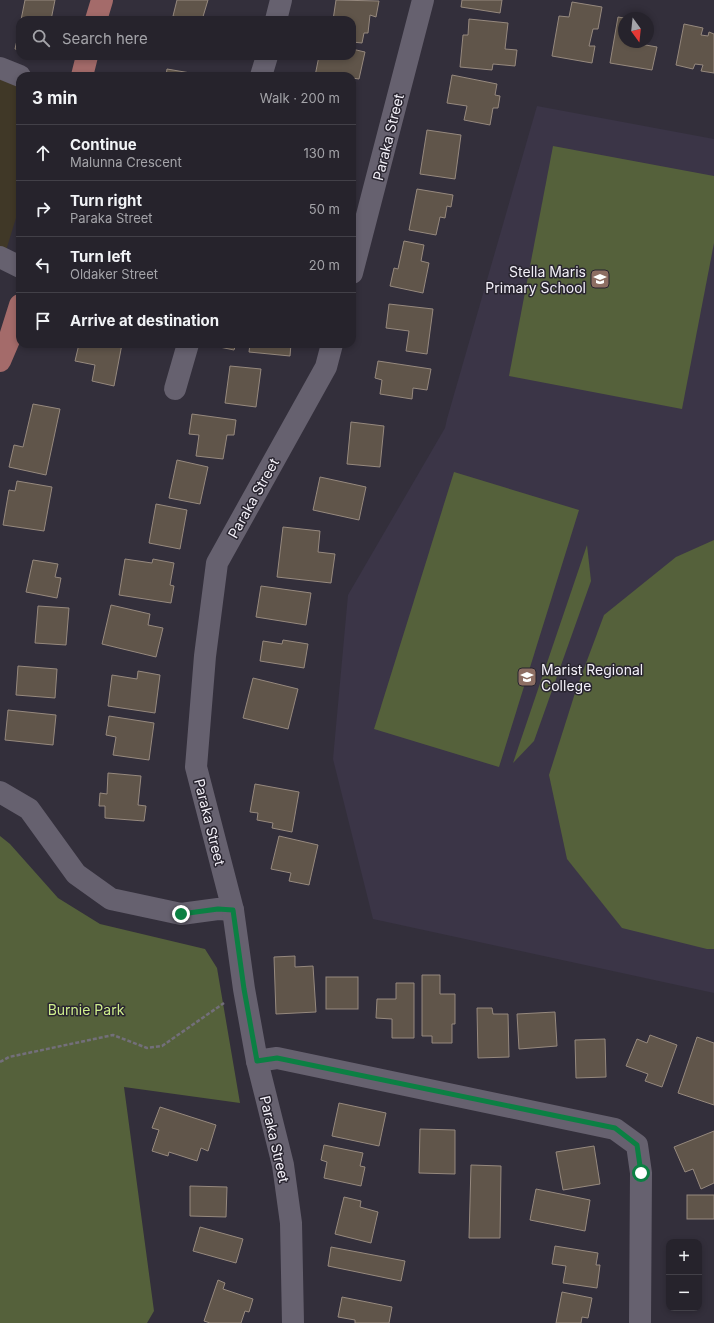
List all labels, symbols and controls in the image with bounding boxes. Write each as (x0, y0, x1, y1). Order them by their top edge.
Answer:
north arrow (618, 12, 654, 48)
search box (16, 16, 356, 60)
icon: search (30, 27, 52, 49)
text: Search here (62, 29, 148, 48)
text: 3 min (32, 88, 78, 108)
text: Walk · 200 m (260, 90, 340, 106)
street label: Paraka Street (369, 91, 407, 182)
text: Continue (70, 135, 137, 154)
icon: ahead (32, 142, 54, 164)
text: 130 m (303, 145, 340, 161)
text: Malunna Crescent (70, 154, 182, 170)
text: Turn right (70, 191, 142, 210)
icon: right (32, 198, 54, 220)
text: 50 m (309, 201, 340, 217)
text: Paraka Street (70, 210, 153, 226)
text: Turn left (70, 247, 131, 266)
icon: left (32, 254, 54, 276)
text: 20 m (309, 257, 340, 273)
place label: Stella Maris Primary School (485, 263, 586, 296)
text: Oldaker Street (70, 266, 158, 282)
school or university icon: Stella Maris Primary School (589, 268, 611, 290)
icon: arrive (32, 310, 54, 332)
text: Arrive at destination (70, 311, 219, 330)
street label: Paraka Street (224, 455, 282, 541)
place label: Marist Regional College (541, 661, 643, 694)
school or university icon: Marist Regional College (516, 666, 538, 688)
street label: Paraka Street (191, 777, 229, 868)
route end (172, 905, 190, 923)
park label: Burnie Park (48, 1001, 125, 1018)
street label: Paraka Street (257, 1094, 293, 1185)
route start (632, 1164, 650, 1182)
map controls (666, 1239, 702, 1311)
button: + (666, 1239, 702, 1275)
button: − (666, 1275, 702, 1311)

